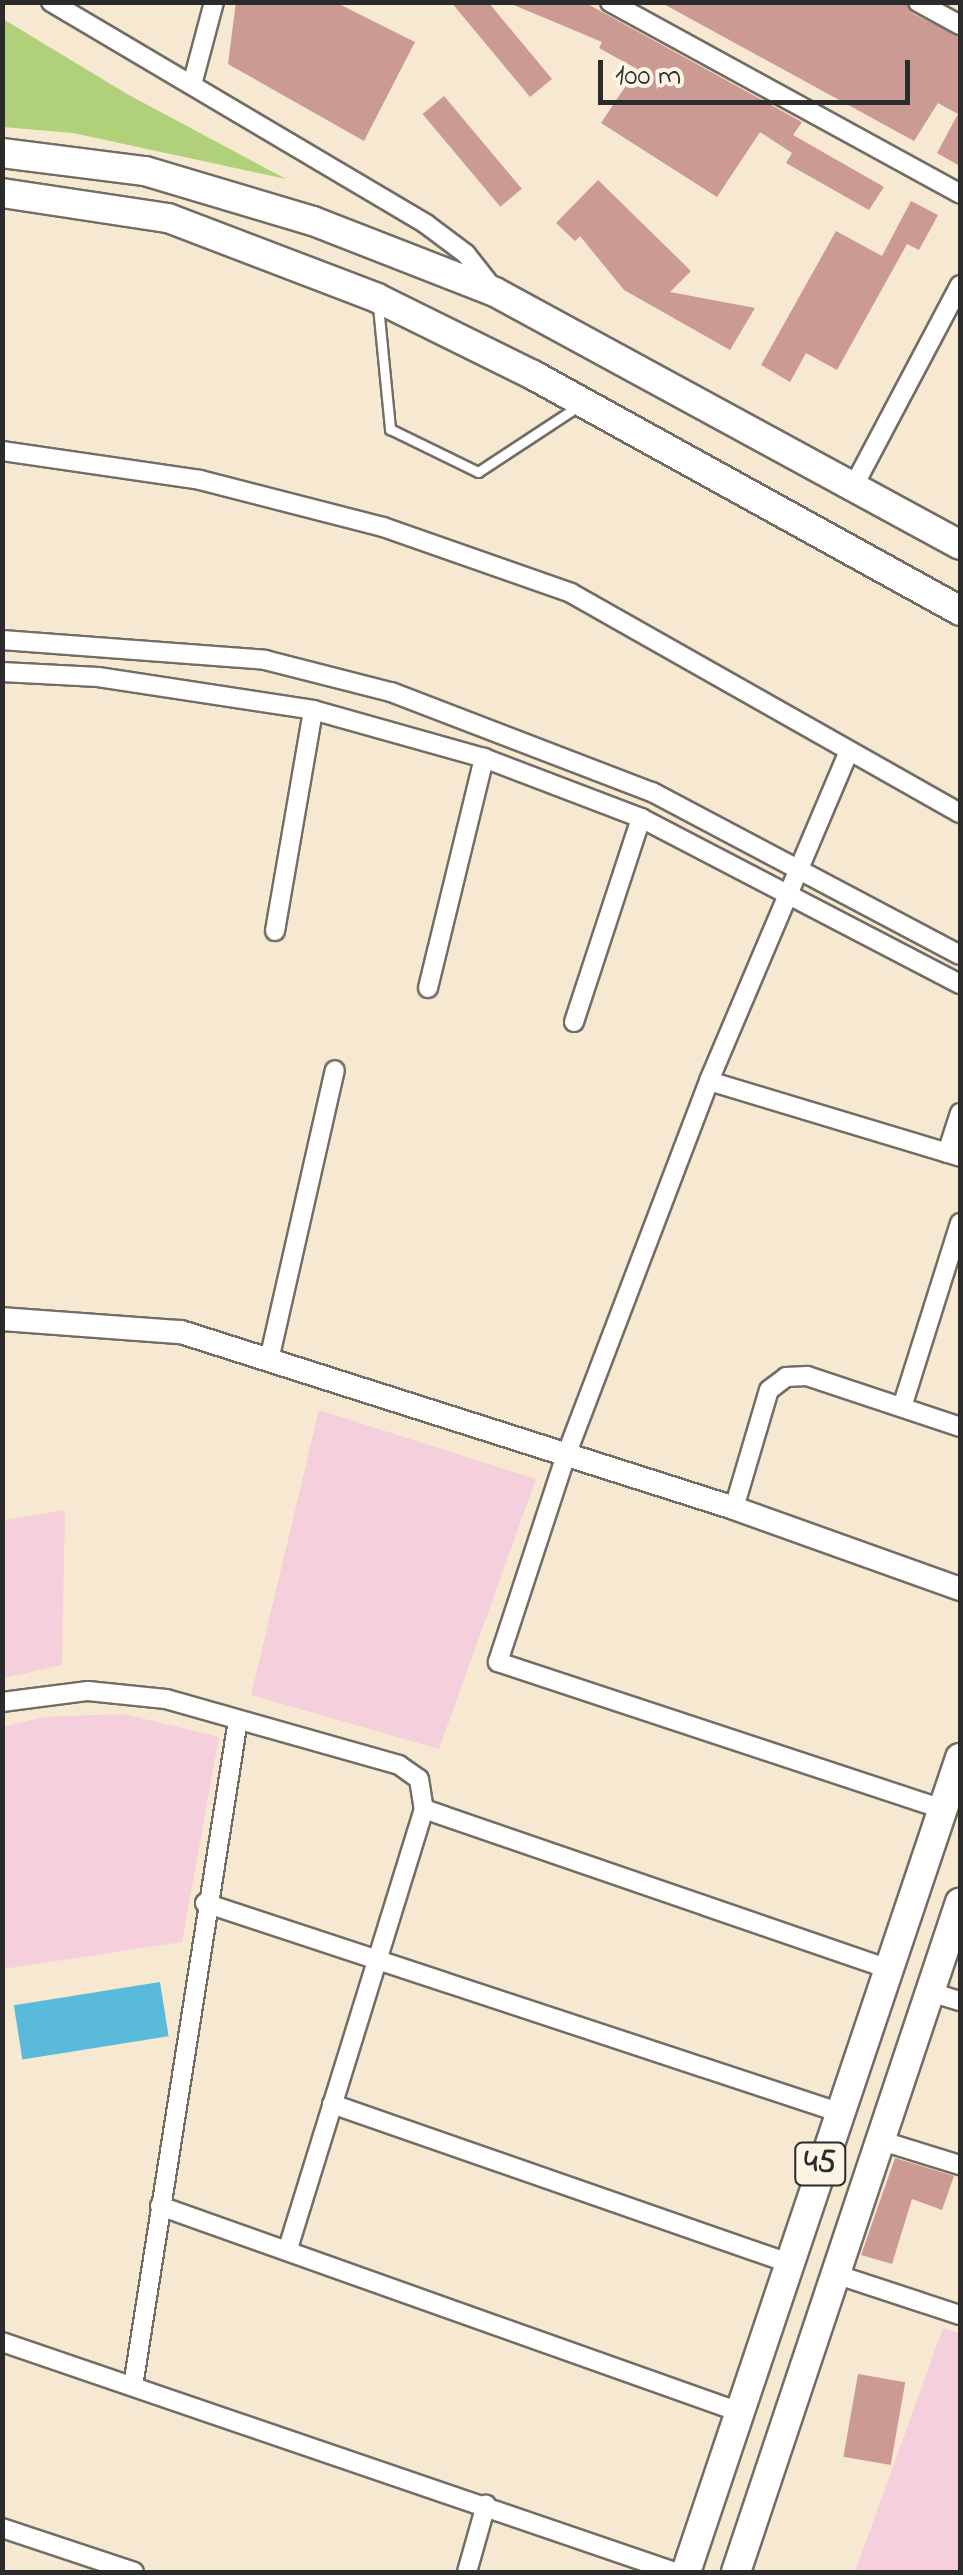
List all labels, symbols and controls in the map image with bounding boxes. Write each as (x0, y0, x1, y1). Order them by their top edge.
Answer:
scale bar (603, 40, 916, 102)
text: 100 m (615, 55, 681, 99)
road number: 45 (792, 2137, 848, 2191)

